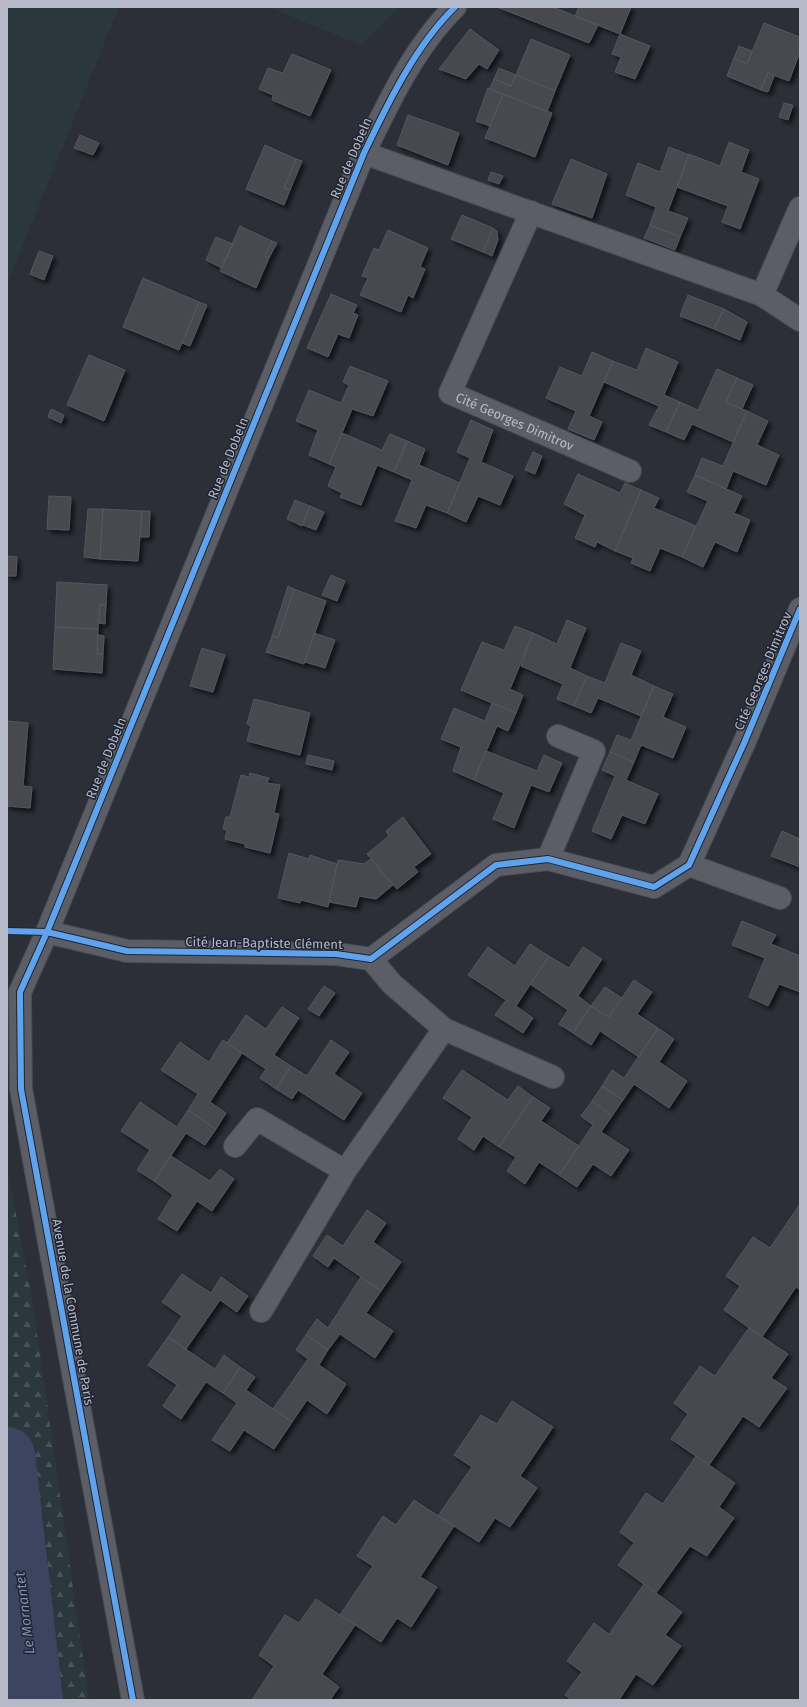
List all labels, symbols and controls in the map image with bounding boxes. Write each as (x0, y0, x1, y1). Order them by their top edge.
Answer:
street label: Rue de Dobeln (327, 115, 375, 201)
street label: Cité Georges Dimitrov (454, 389, 577, 453)
street label: Rue de Dobeln (205, 415, 251, 501)
street label: Cité Georges Dimitrov (731, 609, 795, 732)
street label: Rue de Dobeln (83, 715, 129, 801)
street label: Cité Jean-Baptiste Clément (185, 934, 343, 952)
street label: Avenue de la Commune de Paris (49, 1218, 97, 1406)
water label: Le Mornantet (12, 1571, 38, 1655)

